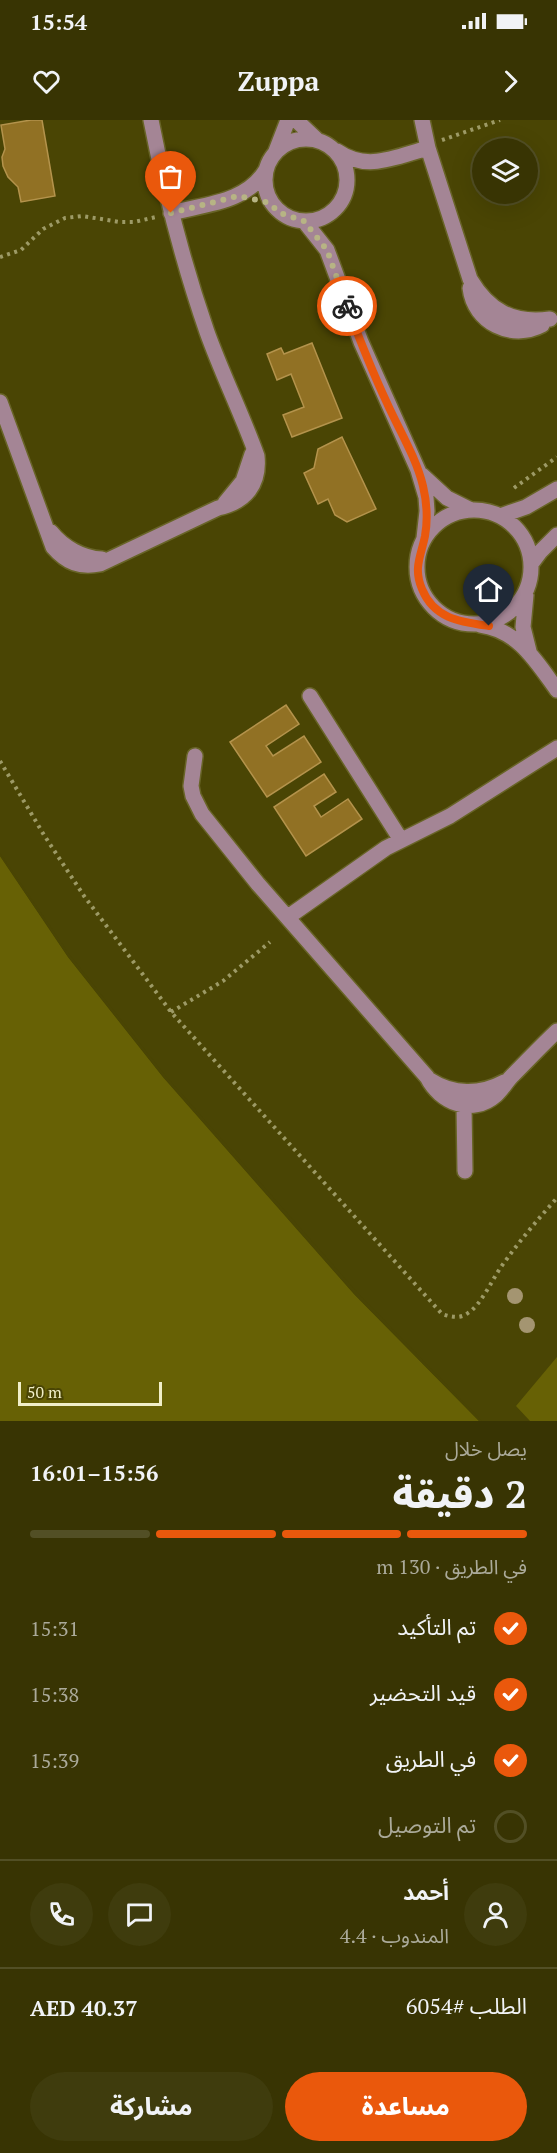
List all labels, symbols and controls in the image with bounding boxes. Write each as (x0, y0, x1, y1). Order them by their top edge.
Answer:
text: 15:54 (30, 7, 87, 36)
text: Zuppa (238, 63, 319, 99)
icon: heart (30, 65, 63, 98)
icon: forward (494, 65, 527, 98)
map controls (472, 138, 538, 204)
button: layers (472, 138, 538, 204)
pin (145, 151, 196, 213)
icon: bag (154, 160, 187, 193)
courier (317, 276, 377, 336)
icon: bike (331, 290, 364, 323)
pin (463, 564, 514, 626)
icon: home (472, 573, 505, 606)
scale bar (18, 1379, 162, 1406)
text: 50 m (27, 1381, 62, 1403)
text: يصل خلال (445, 1435, 527, 1462)
text: 15:56–16:01 (30, 1458, 158, 1487)
text: 2 دقيقة (393, 1467, 527, 1519)
text: في الطريق · 130 m (376, 1553, 527, 1580)
text: تم التأكيد (397, 1612, 476, 1641)
icon: check (494, 1612, 527, 1645)
text: 15:31 (30, 1615, 79, 1642)
text: قيد التحضير (370, 1678, 476, 1707)
icon: check (494, 1678, 527, 1711)
text: 15:38 (30, 1681, 79, 1708)
text: في الطريق (386, 1744, 476, 1773)
icon: check (494, 1744, 527, 1777)
text: 15:39 (30, 1747, 79, 1774)
text: تم التوصيل (378, 1810, 476, 1839)
text: أحمد (403, 1877, 449, 1906)
button: phone (30, 1883, 93, 1946)
button: chat (108, 1883, 171, 1946)
button: person (464, 1883, 527, 1946)
text: المندوب · 4.4 (340, 1922, 449, 1949)
text: الطلب #6054 (406, 1991, 527, 2020)
text: AED 40.37 (30, 1993, 138, 2022)
button: مشاركة (30, 2072, 273, 2141)
button: مساعدة (285, 2072, 527, 2141)

